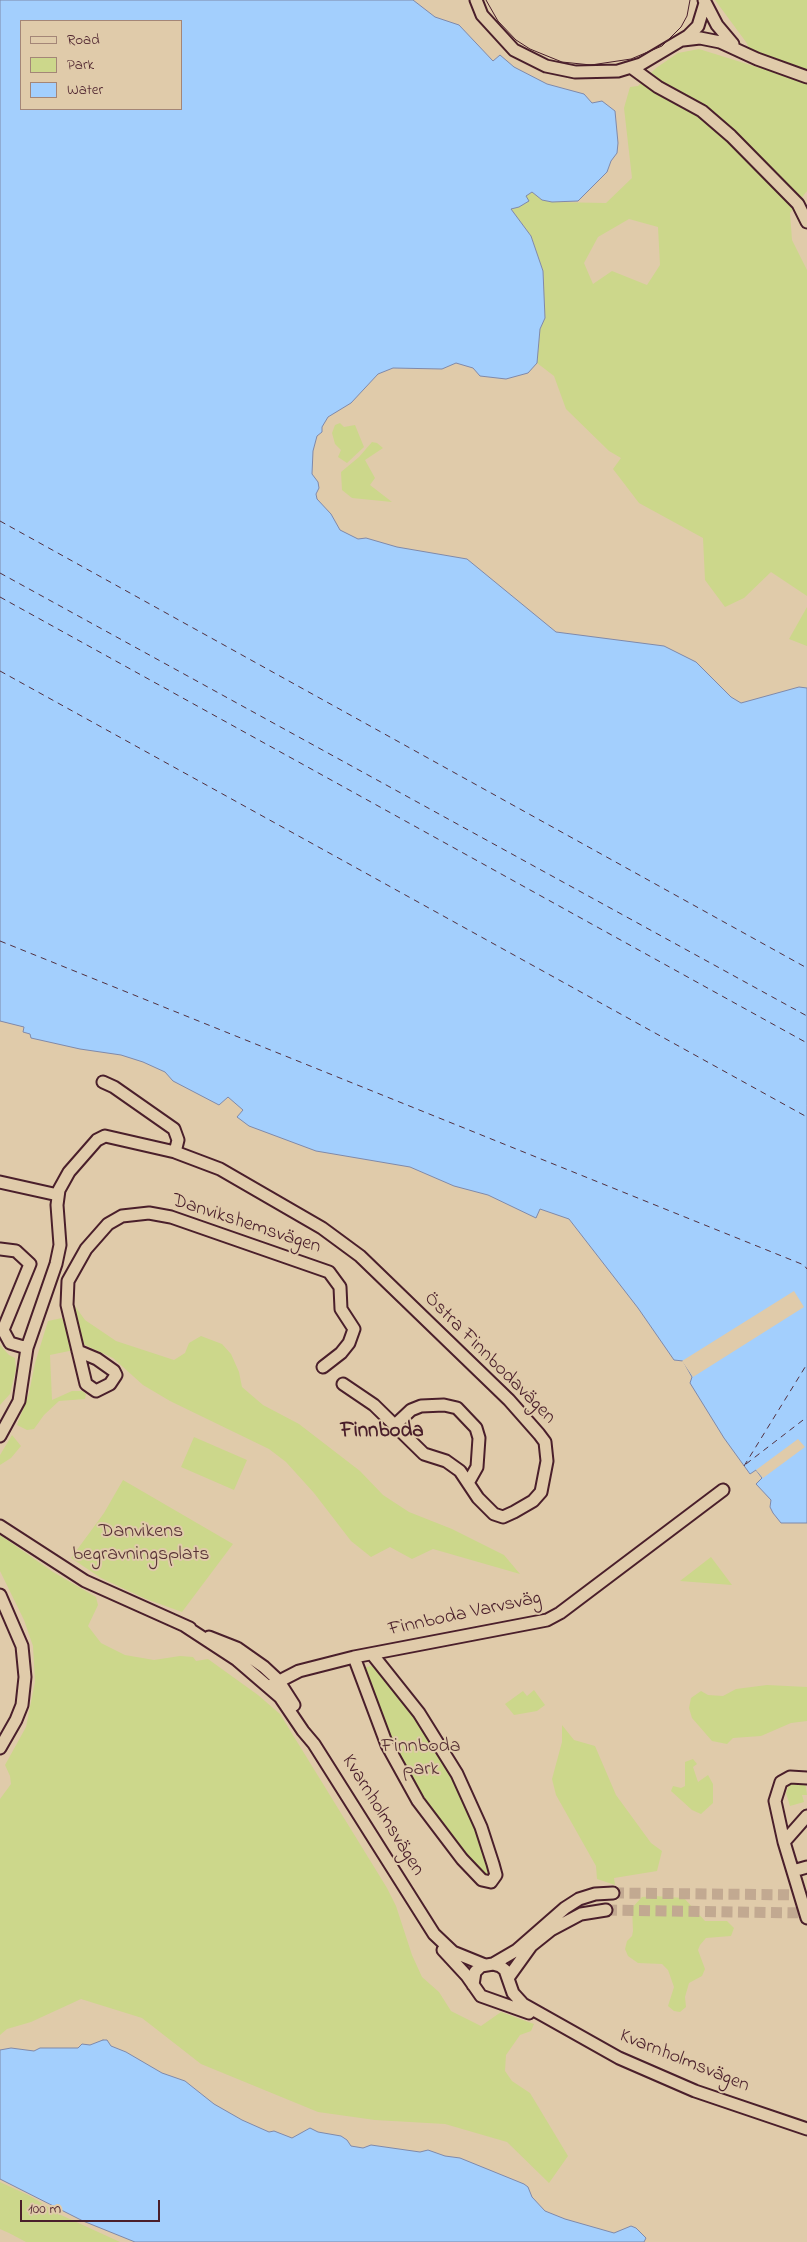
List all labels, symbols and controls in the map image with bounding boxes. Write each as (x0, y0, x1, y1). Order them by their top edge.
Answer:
legend (20, 20, 182, 110)
text: Road (67, 29, 100, 51)
text: Park (67, 54, 94, 76)
text: Water (67, 79, 103, 101)
street label: Danvikshemsvägen (168, 1190, 324, 1260)
street label: Östra Finnbodavägen (418, 1288, 560, 1430)
district label: Finnboda (340, 1420, 424, 1446)
park label: Danvikens begravningsplats (72, 1521, 210, 1568)
street label: Finnboda Varvsväg (386, 1587, 544, 1643)
park label: Finnboda park (381, 1736, 461, 1783)
street label: Kvarnholmsvägen (335, 1751, 429, 1881)
street label: Kvarnholmsvägen (615, 2025, 753, 2099)
scale bar (22, 2190, 162, 2222)
text: 100 m (28, 2198, 61, 2220)

